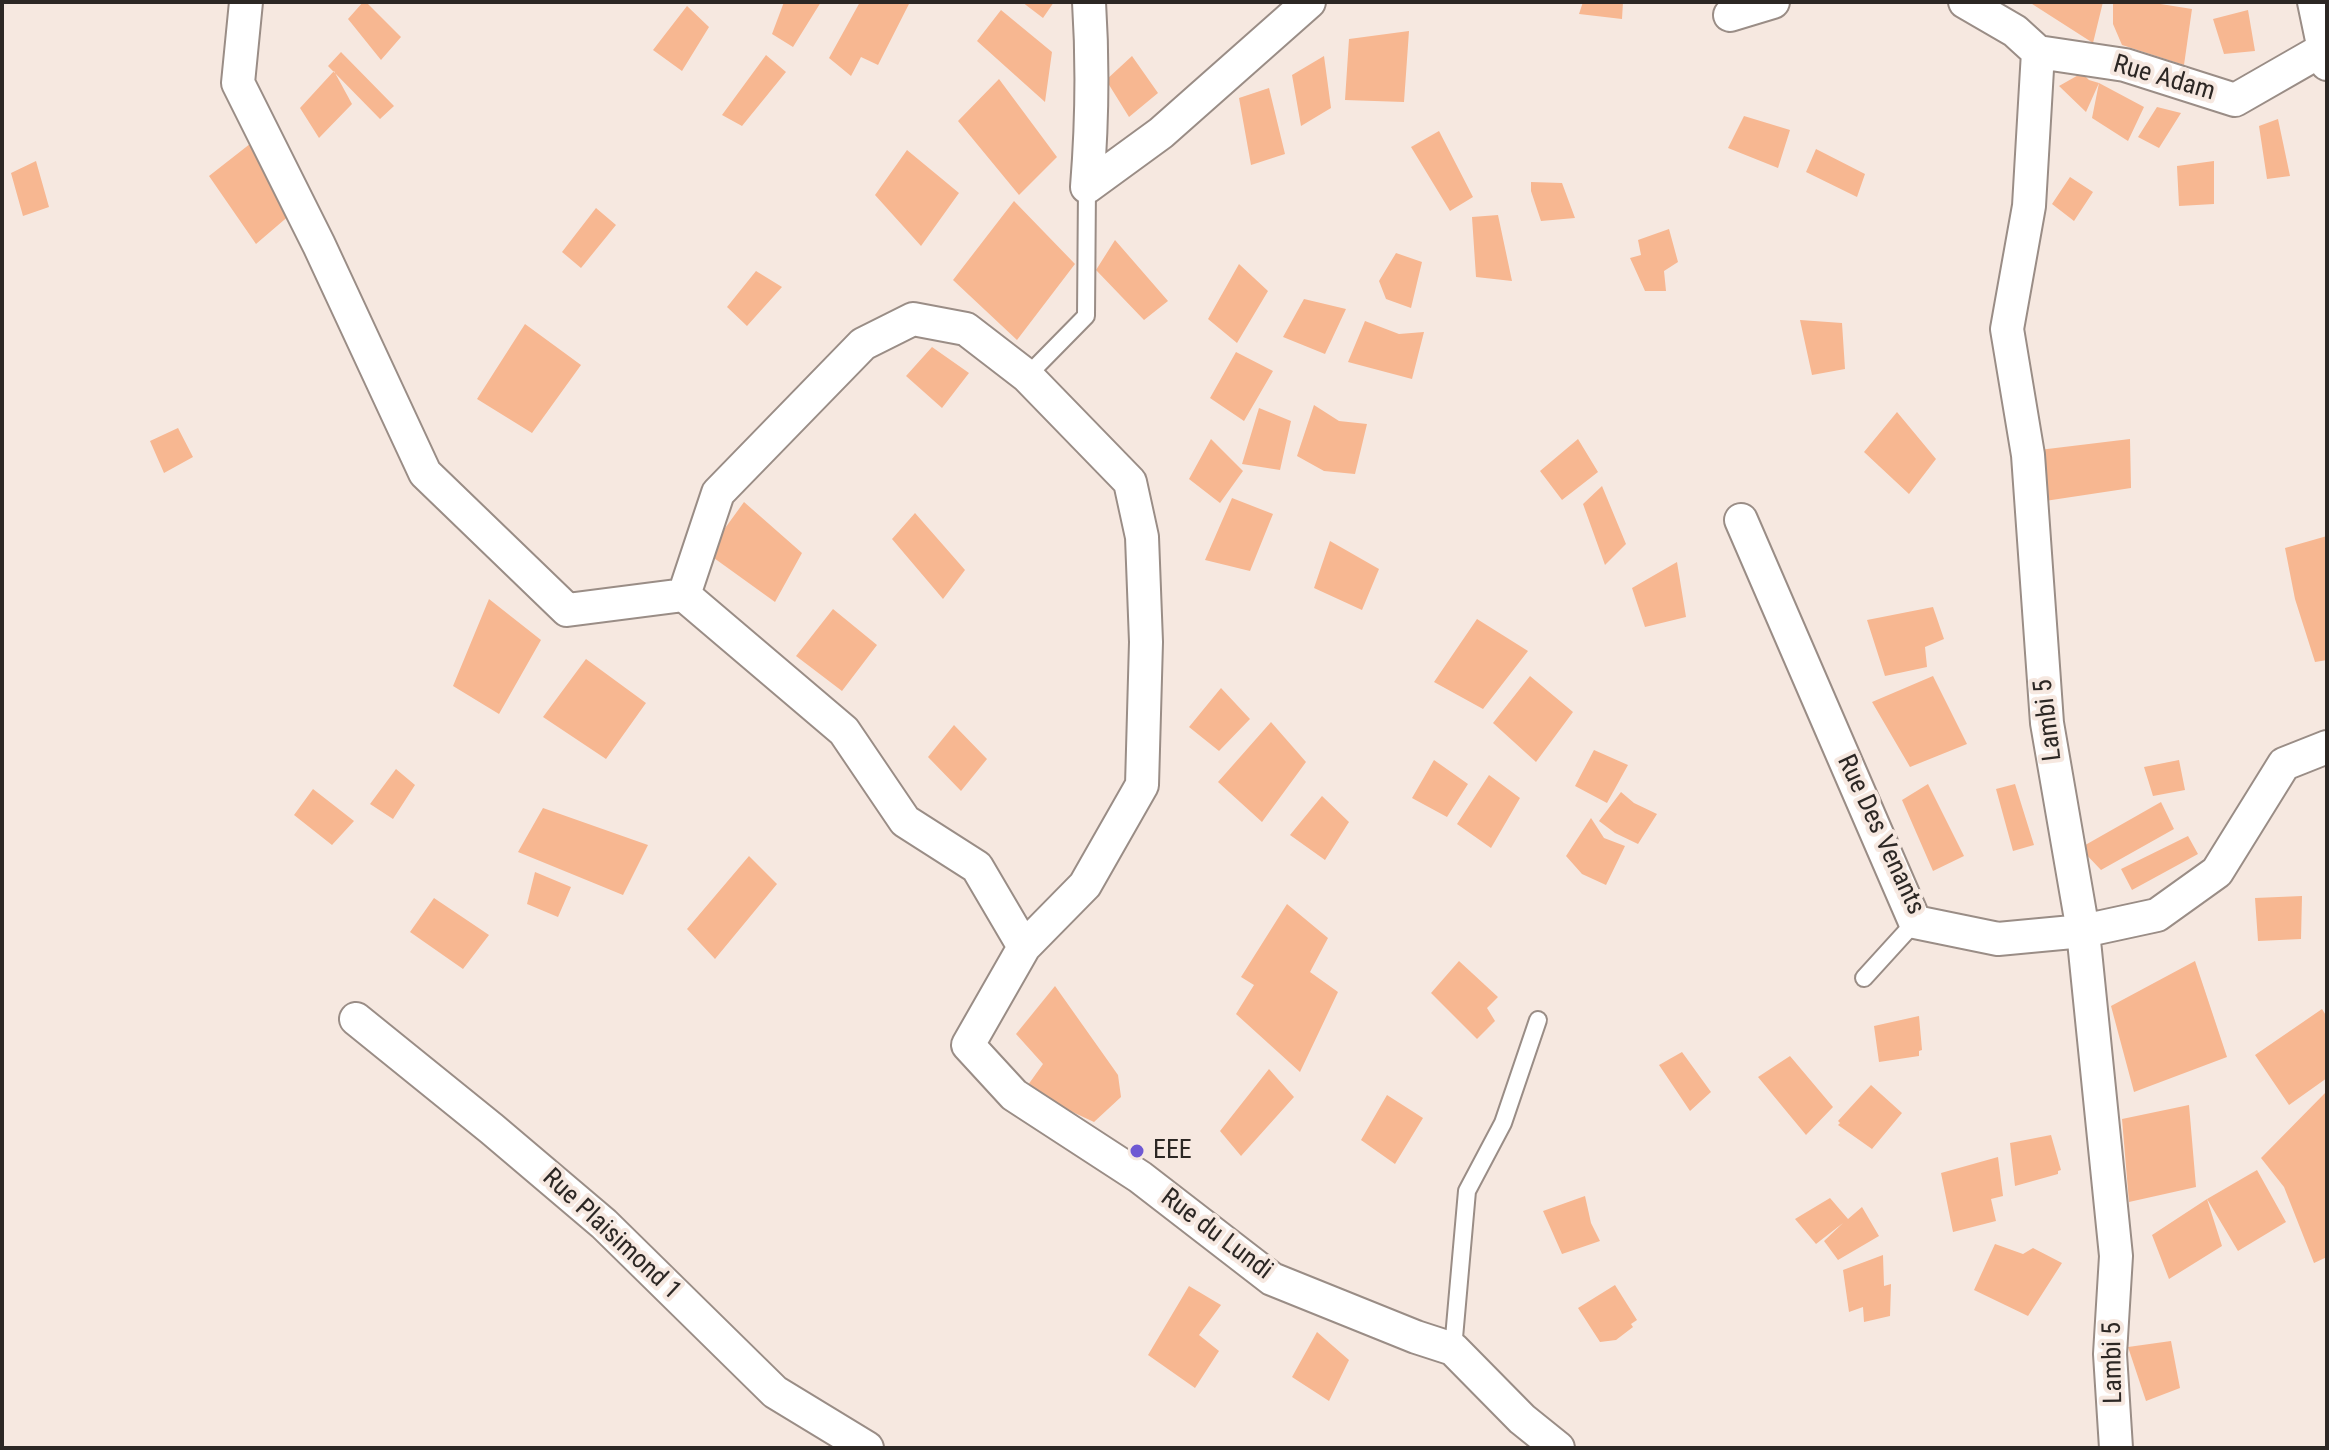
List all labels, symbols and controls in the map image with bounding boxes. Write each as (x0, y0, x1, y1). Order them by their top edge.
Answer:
street label: Rue Adam (2110, 50, 2218, 108)
street label: Lambi 5 (2029, 677, 2069, 763)
street label: Rue Des Venants (1829, 750, 1931, 920)
place label: EEE (1153, 1135, 1192, 1167)
marker: EEE (1128, 1142, 1146, 1160)
street label: Rue Plaisimond 1 (535, 1163, 687, 1307)
street label: Rue du Lundi (1154, 1183, 1278, 1287)
street label: Lambi 5 (2098, 1322, 2130, 1404)

